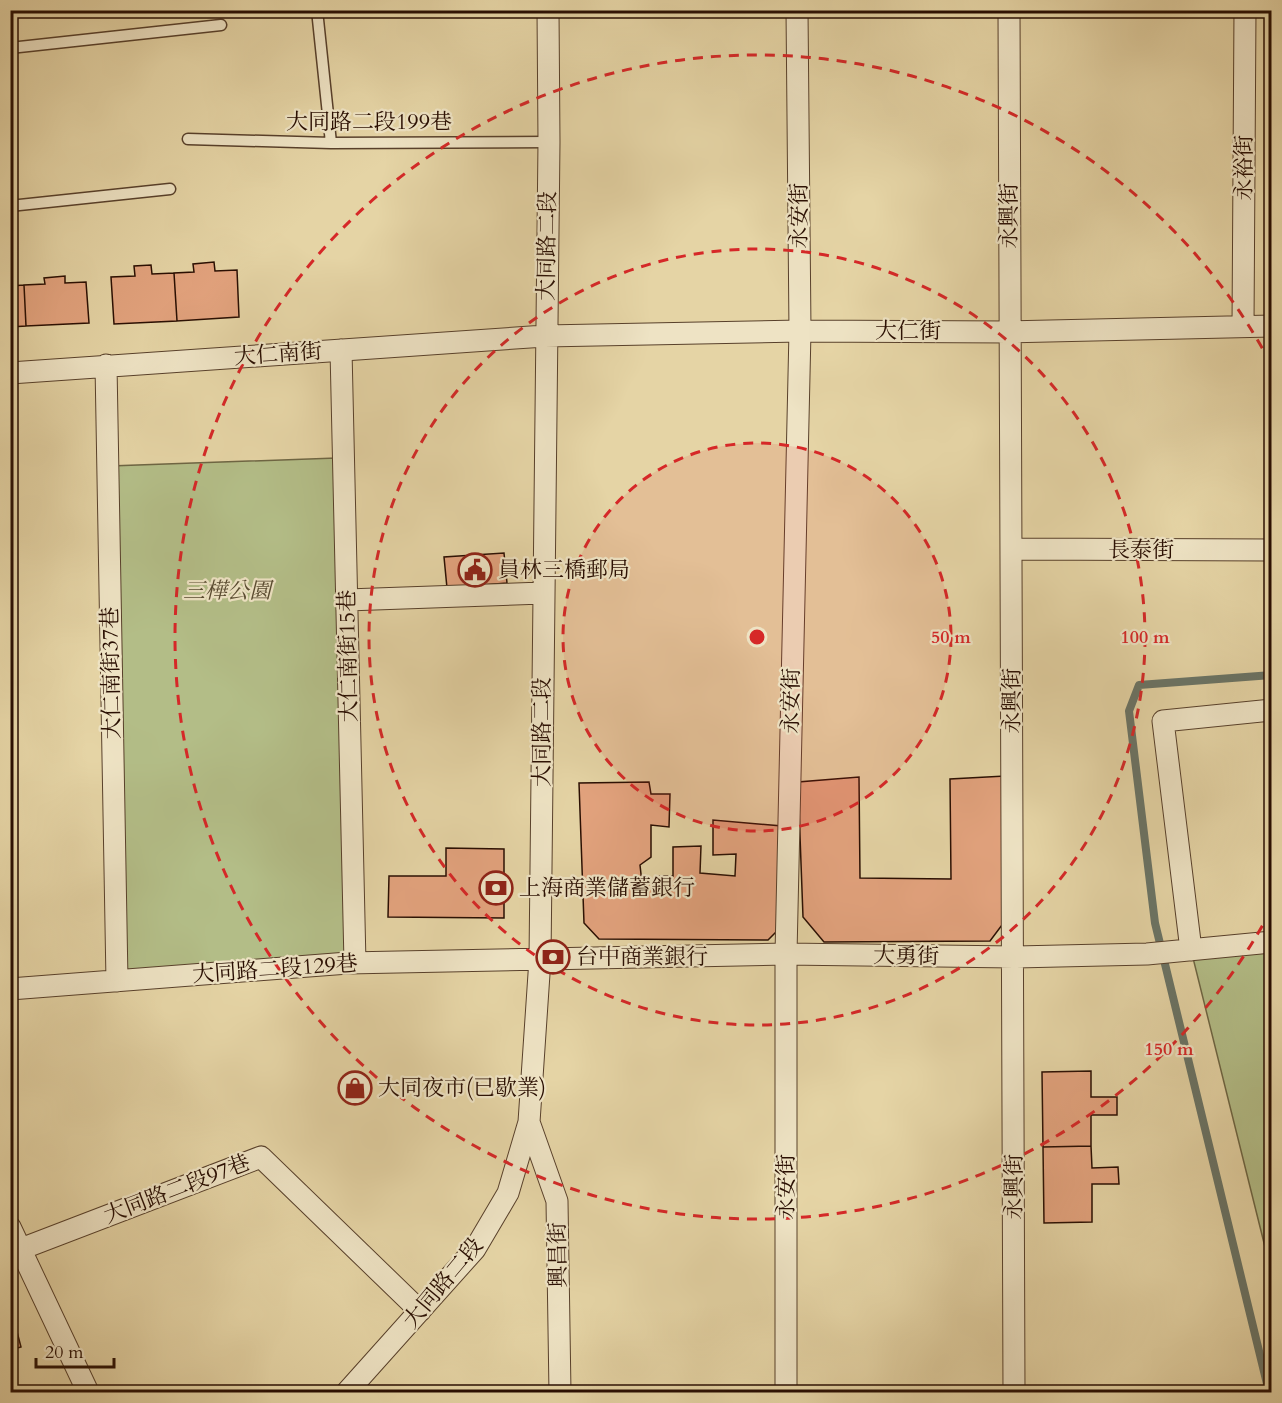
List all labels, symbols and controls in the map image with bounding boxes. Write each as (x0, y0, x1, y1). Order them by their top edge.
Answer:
street label: 大同路二段199巷 (286, 107, 452, 137)
street label: 永裕街 (1229, 135, 1259, 201)
street label: 永安街 (784, 183, 814, 249)
street label: 永興街 (994, 183, 1024, 249)
street label: 大同路二段 (531, 191, 563, 301)
street label: 大仁街 (875, 316, 941, 346)
street label: 大仁南街 (233, 336, 323, 372)
street label: 長泰街 (1108, 535, 1174, 565)
public building icon: 員林三橋郵局 (457, 552, 493, 588)
place label: 員林三橋郵局 (498, 555, 630, 585)
park label: 三樺公園 (183, 576, 274, 606)
street label: 大仁南街15巷 (332, 589, 364, 723)
street label: 大仁南街37巷 (95, 606, 127, 740)
text: 50 m (931, 625, 971, 650)
text: 100 m (1120, 625, 1170, 650)
centre of rings (747, 627, 767, 647)
street label: 永安街 (775, 668, 807, 734)
street label: 永興街 (997, 668, 1027, 734)
street label: 大同路二段 (527, 677, 557, 787)
bank icon: 上海商業儲蓄銀行 (478, 870, 514, 906)
place label: 上海商業儲蓄銀行 (519, 873, 695, 903)
bank icon: 台中商業銀行 (535, 939, 571, 975)
street label: 大勇街 (873, 940, 939, 972)
place label: 台中商業銀行 (576, 942, 708, 972)
street label: 大同路二段129巷 (191, 948, 359, 990)
text: 150 m (1144, 1037, 1194, 1062)
shop icon: 大同夜市(已歇業) (337, 1070, 373, 1106)
place label: 大同夜市(已歇業) (378, 1073, 546, 1103)
street label: 大同路二段97巷 (99, 1147, 255, 1231)
street label: 永安街 (771, 1154, 801, 1220)
street label: 永興街 (999, 1154, 1029, 1220)
street label: 興昌街 (542, 1222, 574, 1288)
street label: 大同路二段 (396, 1231, 490, 1335)
scale bar (36, 1331, 114, 1369)
text: 20 m (45, 1340, 84, 1365)

